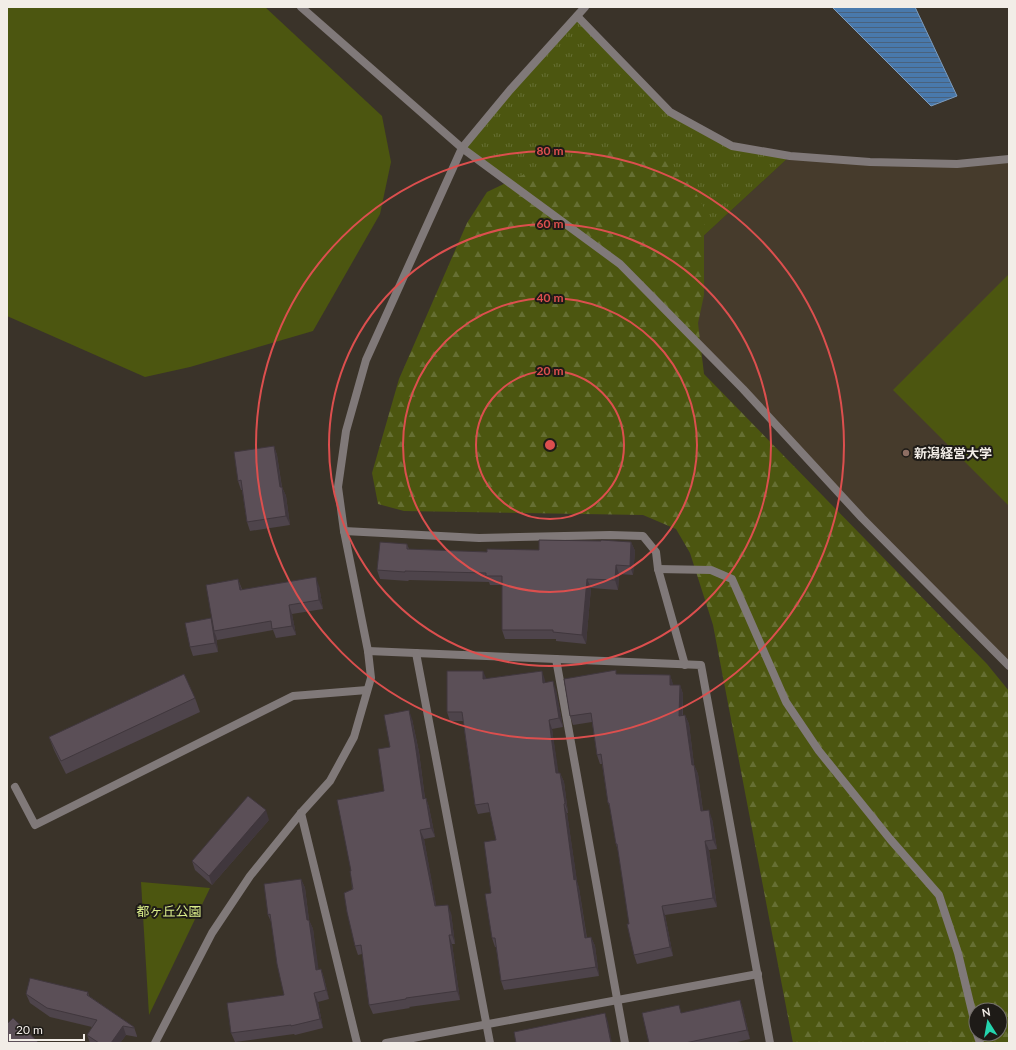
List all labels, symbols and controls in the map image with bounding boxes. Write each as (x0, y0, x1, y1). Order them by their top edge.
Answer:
text: 80 m (537, 143, 563, 158)
text: 60 m (537, 216, 563, 231)
text: 40 m (537, 290, 563, 305)
text: 20 m (537, 363, 563, 378)
centre of rings (543, 438, 557, 452)
place label: 新潟経営大学 (914, 445, 992, 461)
marker: 新潟経営大学 (901, 448, 911, 458)
park label: 都ヶ丘公園 (136, 903, 202, 919)
north arrow (968, 1002, 1008, 1042)
text: N (981, 1005, 991, 1019)
scale bar (10, 1016, 84, 1042)
text: 20 m (16, 1022, 43, 1037)

